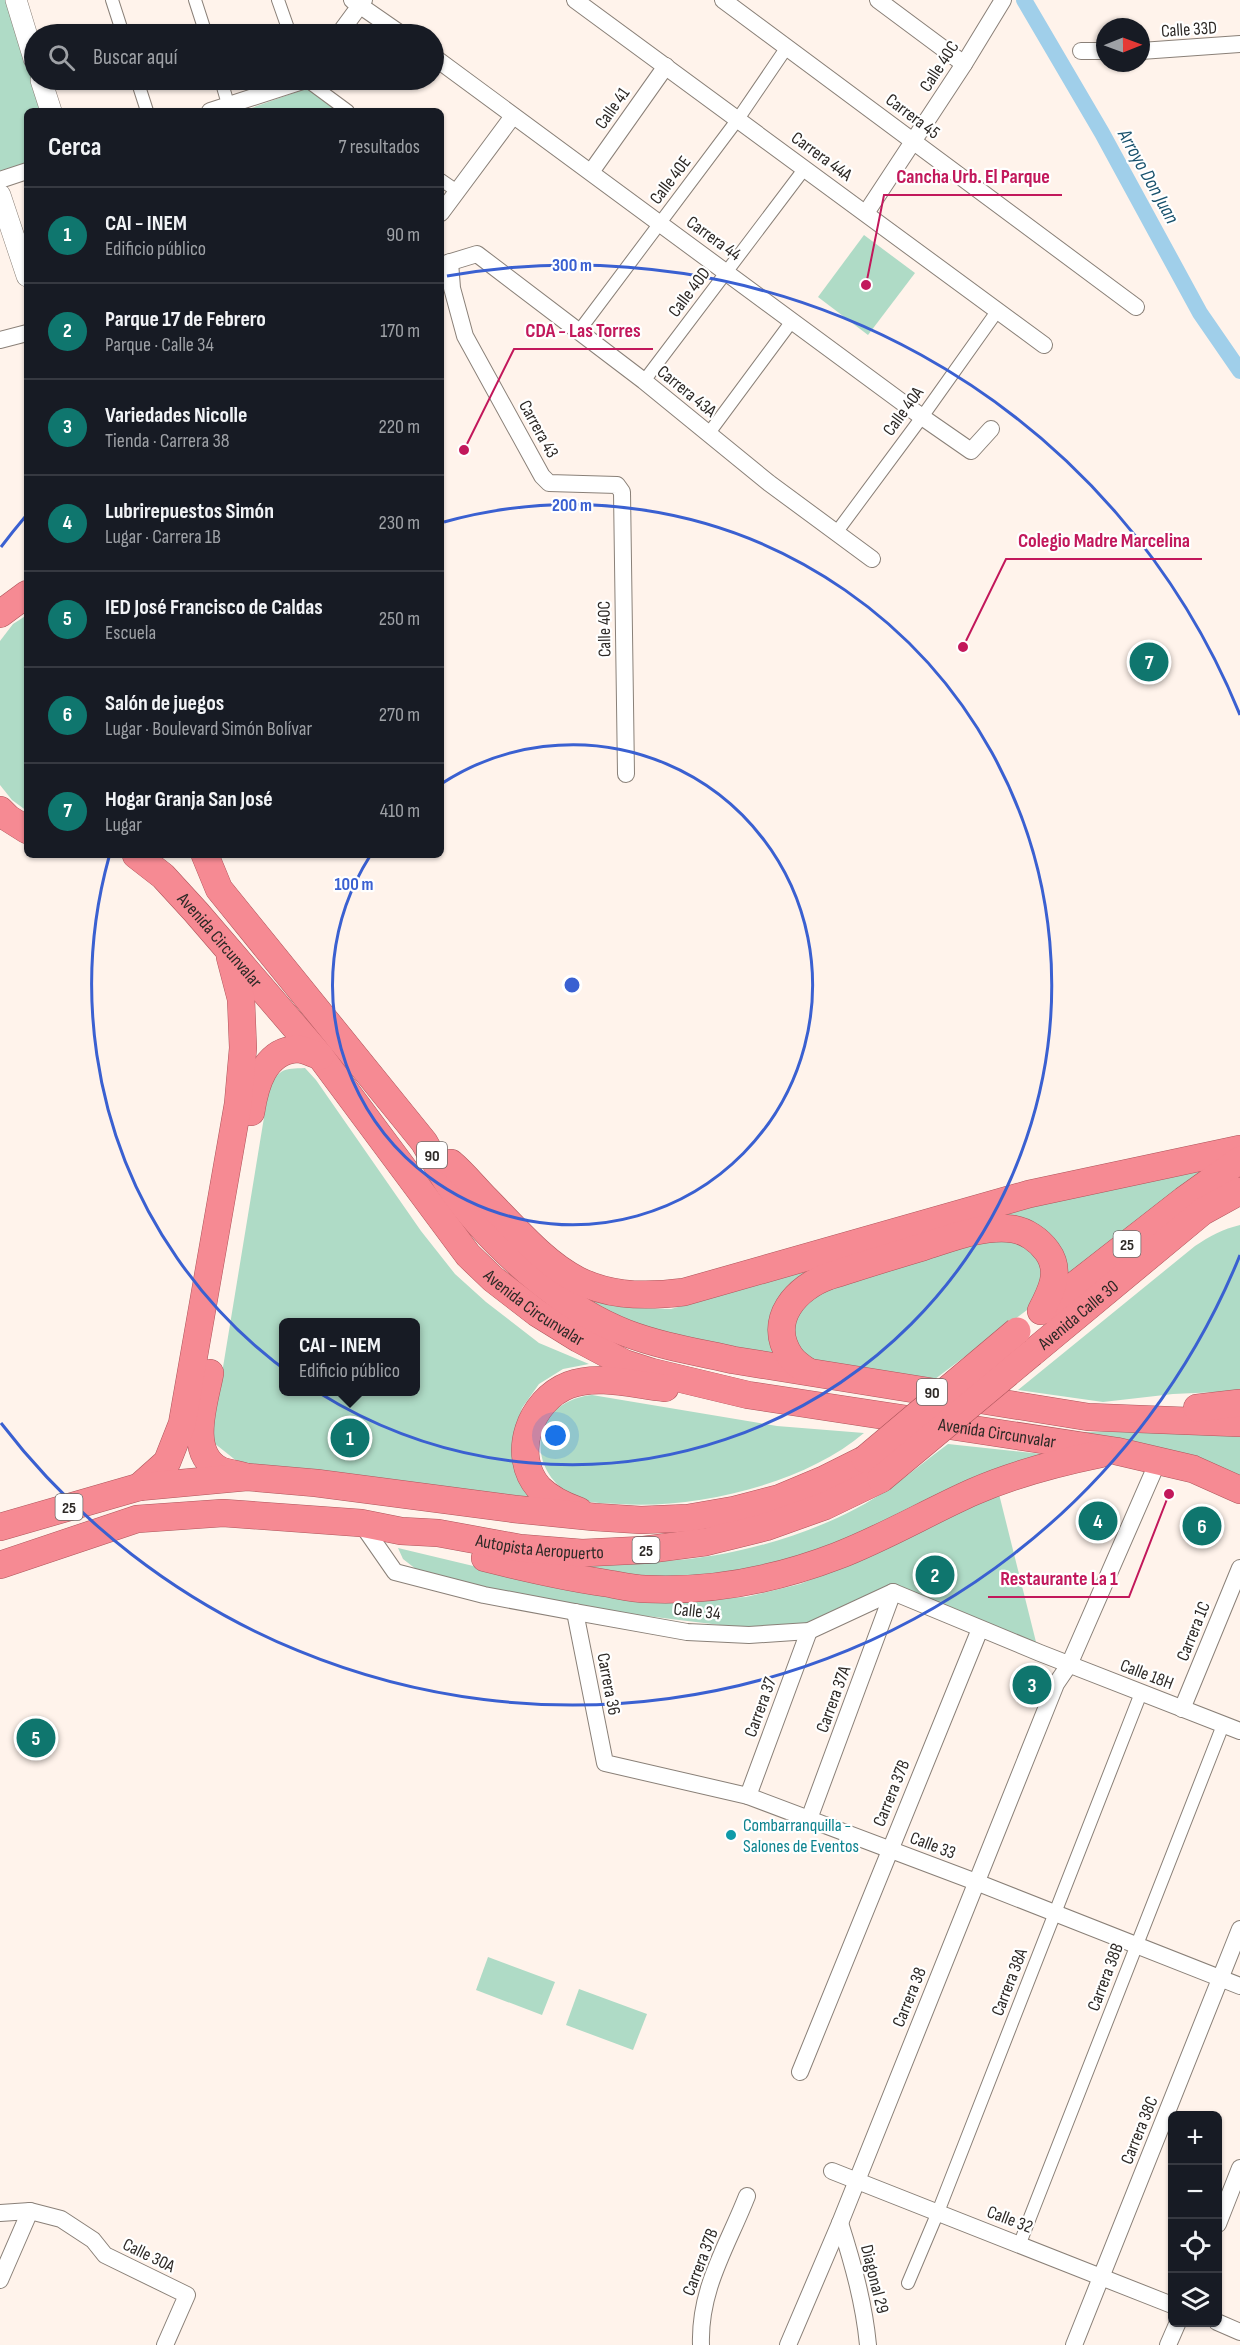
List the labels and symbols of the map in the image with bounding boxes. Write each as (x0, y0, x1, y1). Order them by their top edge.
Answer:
street label: Calle 33D (1160, 17, 1218, 42)
north arrow (1096, 18, 1150, 72)
street label: Calle 40C (915, 37, 964, 96)
street label: Calle 41 (591, 83, 635, 133)
street label: Carrera 45 (882, 89, 944, 143)
water label: Arroyo Don Juan (1112, 124, 1184, 228)
street label: Carrera 44A (787, 127, 856, 186)
street label: Calle 40E (645, 152, 695, 209)
callout: Cancha Urb. El Parque (884, 157, 1062, 195)
text: Cancha Urb. El Parque (896, 165, 1050, 189)
street label: Carrera 44 (682, 212, 746, 266)
text: 300 m (552, 255, 592, 276)
street label: Calle 40D (664, 263, 715, 321)
callout: CDA - Las Torres (514, 311, 653, 349)
text: CDA - Las Torres (525, 319, 641, 343)
street label: Carrera 43A (653, 361, 721, 422)
street label: Calle 40A (879, 383, 928, 440)
street label: Carrera 43 (514, 397, 563, 462)
text: 200 m (552, 495, 592, 516)
callout: Colegio Madre Marcelina (1006, 521, 1202, 559)
text: Colegio Madre Marcelina (1018, 529, 1190, 553)
street label: Calle 40C (594, 601, 615, 657)
pin: 7 (1130, 640, 1168, 684)
text: 100 m (335, 874, 374, 895)
street label: Avenida Circunvalar (172, 888, 266, 992)
centre of rings (562, 975, 582, 995)
road number: 90 (417, 1142, 447, 1168)
road number: 25 (1114, 1231, 1140, 1257)
street label: Avenida Circunvalar (478, 1265, 588, 1351)
street label: Avenida Calle 30 (1033, 1276, 1123, 1355)
road number: 90 (917, 1379, 947, 1405)
street label: Avenida Circunvalar (936, 1414, 1057, 1453)
pin: 1 (330, 1416, 370, 1460)
your location (541, 1421, 570, 1450)
road number: 25 (56, 1494, 82, 1520)
pin: 4 (1078, 1498, 1118, 1544)
pin: 6 (1182, 1504, 1222, 1549)
street label: Autopista Aeropuerto (473, 1530, 604, 1564)
road number: 25 (632, 1537, 660, 1563)
pin: 2 (916, 1552, 954, 1598)
callout: Restaurante La 1 (988, 1559, 1129, 1597)
text: Restaurante La 1 (1000, 1567, 1118, 1591)
street label: Carrera 1C (1172, 1598, 1215, 1664)
street label: Calle 34 (672, 1599, 722, 1624)
street label: Carrera 36 (592, 1651, 625, 1717)
street label: Calle 18H (1117, 1655, 1176, 1694)
pin: 3 (1012, 1662, 1052, 1708)
street label: Carrera 37A (812, 1663, 855, 1735)
street label: Carrera 37 (740, 1674, 781, 1740)
pin: 5 (16, 1716, 56, 1760)
street label: Carrera 37B (869, 1757, 914, 1830)
place label: Combarranquilla - Salones de Eventos (743, 1815, 859, 1857)
street label: Calle 33 (907, 1827, 959, 1864)
marker: Combarranquilla - Salones de Eventos (724, 1828, 738, 1842)
street label: Carrera 38B (1083, 1940, 1128, 2014)
street label: Carrera 38A (987, 1945, 1032, 2019)
street label: Carrera 38 (888, 1964, 931, 2030)
street label: Carrera 38C (1116, 2093, 1163, 2167)
street label: Calle 32 (984, 2201, 1036, 2238)
street label: Carrera 37B (678, 2226, 723, 2299)
street label: Calle 30A (119, 2234, 178, 2277)
street label: Diagonal 29 (856, 2243, 893, 2316)

